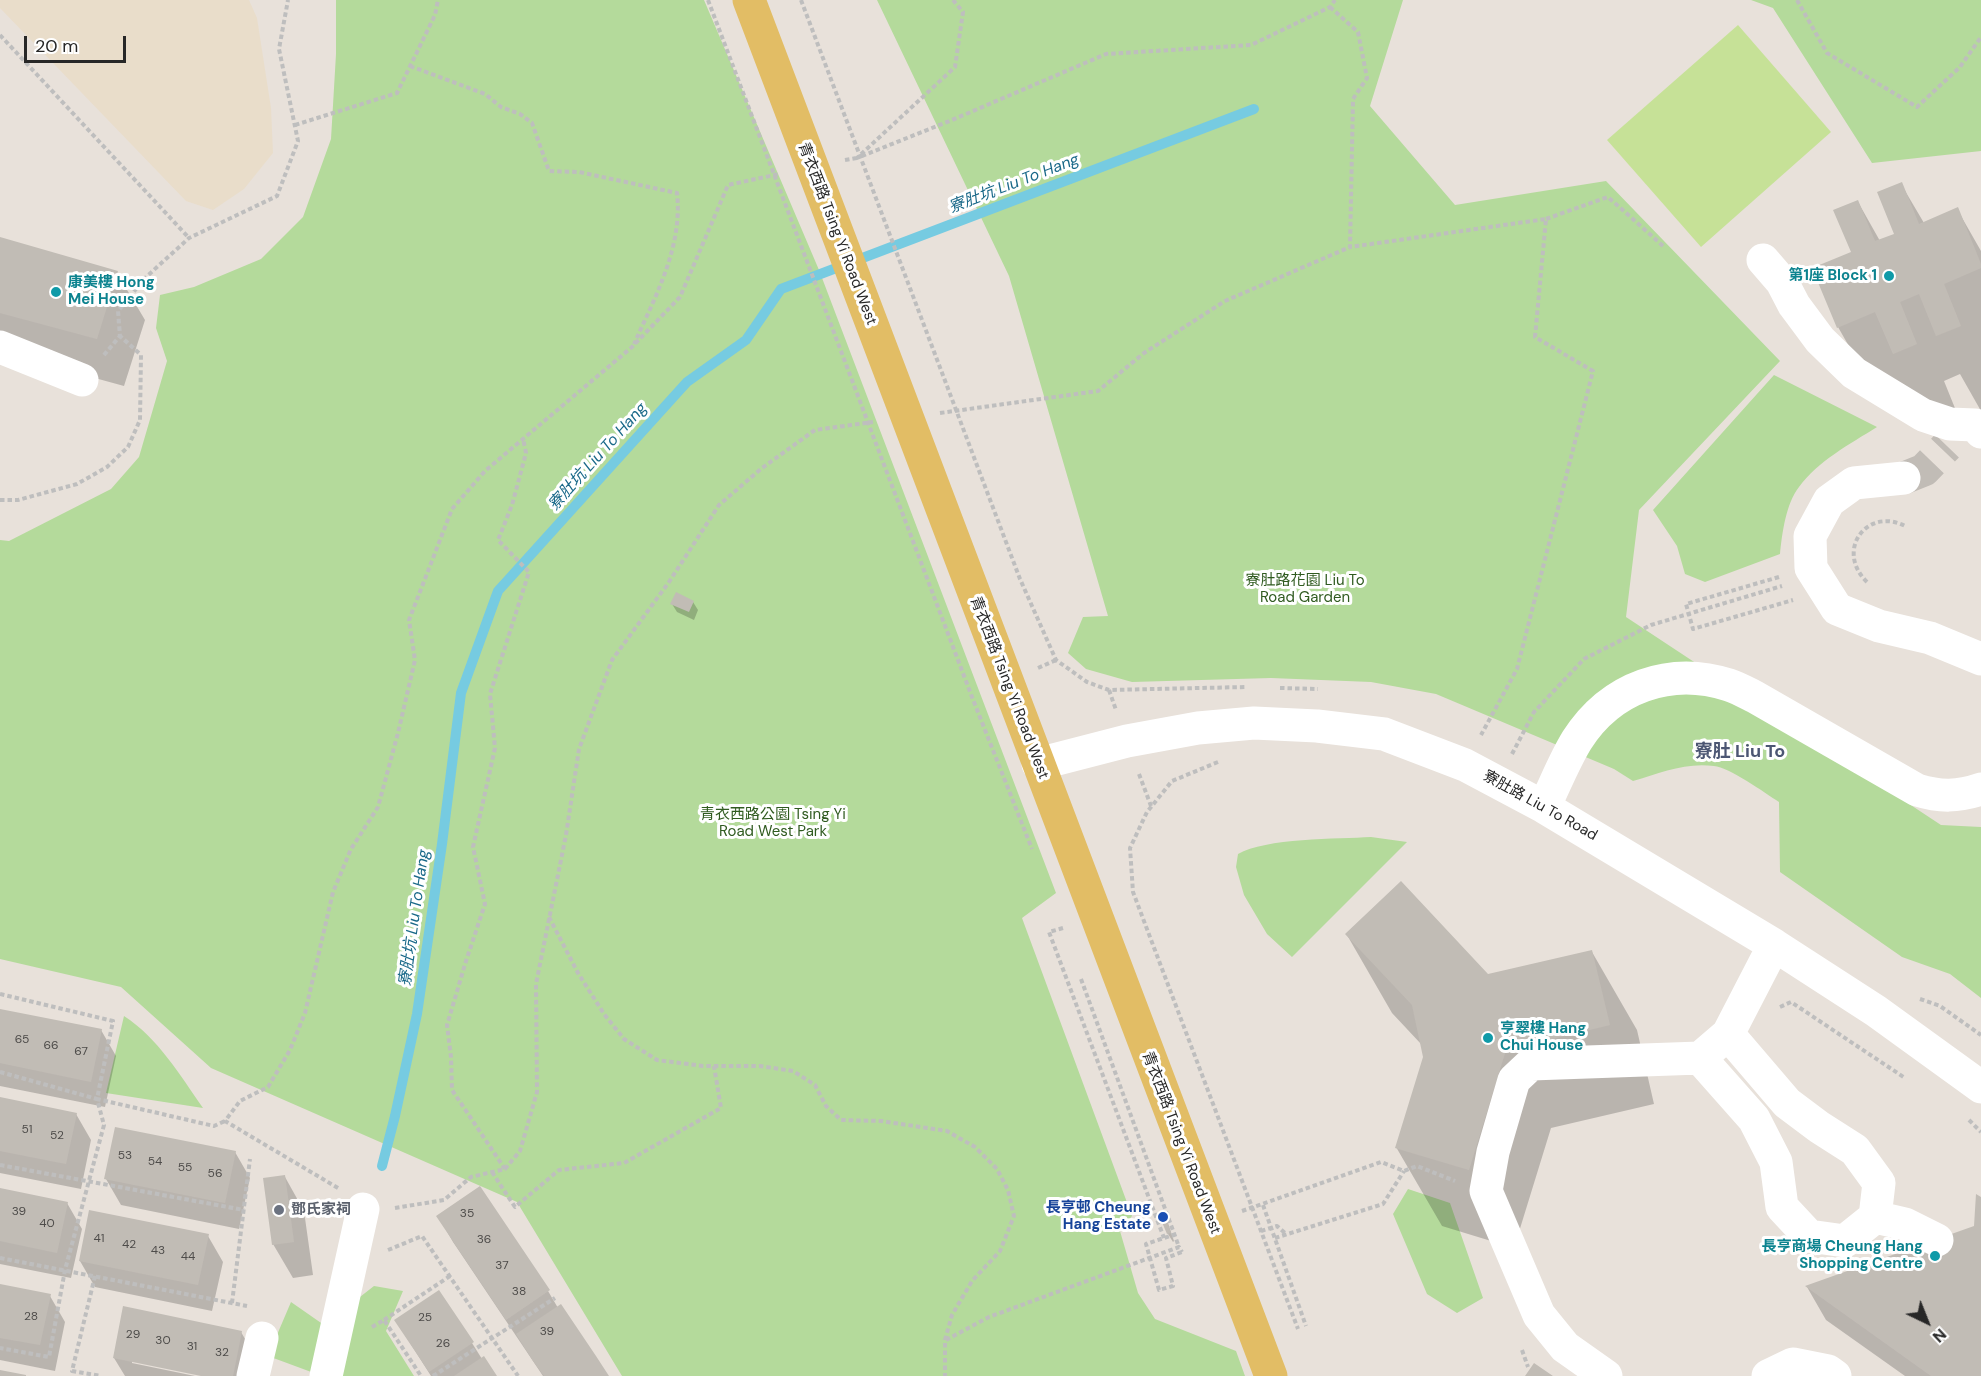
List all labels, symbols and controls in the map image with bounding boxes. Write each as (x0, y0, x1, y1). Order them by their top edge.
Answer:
scale bar (27, 24, 129, 62)
text: 20 m (35, 34, 78, 58)
street label: 青衣西路 Tsing Yi Road West (794, 140, 880, 328)
water label: 寮肚坑 Liu To Hang (946, 150, 1082, 218)
place label: 第1座 Block 1 (1789, 267, 1877, 285)
marker: 第1座 Block 1 (1882, 269, 1896, 283)
place label: 康美樓 Hong Mei House (68, 274, 155, 309)
marker: 康美樓 Hong Mei House (49, 285, 63, 299)
water label: 寮肚坑 Liu To Hang (545, 399, 651, 515)
park label: 寮肚路花園 Liu To Road Garden (1245, 572, 1365, 607)
street label: 青衣西路 Tsing Yi Road West (966, 594, 1052, 782)
district label: 寮肚 Liu To (1695, 741, 1785, 763)
street label: 寮肚路 Liu To Road (1480, 767, 1600, 845)
park label: 青衣西路公園 Tsing Yi Road West Park (700, 806, 846, 841)
water label: 寮肚坑 Liu To Hang (396, 848, 434, 988)
place label: 亨翠樓 Hang Chui House (1500, 1020, 1586, 1055)
marker: 亨翠樓 Hang Chui House (1481, 1031, 1495, 1045)
house number: 65 (15, 1033, 29, 1047)
house number: 66 (43, 1039, 59, 1053)
house number: 67 (74, 1045, 88, 1059)
street label: 青衣西路 Tsing Yi Road West (1138, 1049, 1224, 1237)
house number: 51 (21, 1123, 33, 1137)
house number: 52 (50, 1129, 64, 1143)
house number: 53 (118, 1149, 132, 1163)
house number: 54 (148, 1155, 162, 1169)
house number: 55 (178, 1161, 192, 1175)
house number: 56 (208, 1167, 222, 1181)
place label: 長亨邨 Cheung Hang Estate (1046, 1199, 1151, 1234)
place label: 鄧氏家祠 (291, 1201, 351, 1219)
marker: 鄧氏家祠 (272, 1203, 286, 1217)
house number: 39 (12, 1205, 26, 1219)
house number: 35 (460, 1207, 474, 1221)
marker: 長亨邨 Cheung Hang Estate (1156, 1210, 1170, 1224)
house number: 40 (39, 1217, 55, 1231)
house number: 41 (93, 1232, 105, 1246)
house number: 36 (477, 1233, 491, 1247)
house number: 42 (122, 1238, 136, 1252)
place label: 長亨商場 Cheung Hang Shopping Centre (1761, 1238, 1923, 1273)
house number: 43 (151, 1244, 165, 1258)
marker: 長亨商場 Cheung Hang Shopping Centre (1928, 1249, 1942, 1263)
house number: 44 (181, 1250, 195, 1264)
house number: 37 (495, 1259, 509, 1273)
house number: 38 (512, 1285, 526, 1299)
north arrow (1897, 1292, 1957, 1352)
house number: 28 (24, 1310, 38, 1324)
house number: 25 (418, 1311, 432, 1325)
text: N (1928, 1324, 1951, 1347)
house number: 39 (540, 1325, 554, 1339)
house number: 29 (126, 1328, 140, 1342)
house number: 30 (155, 1334, 171, 1348)
house number: 26 (436, 1337, 450, 1351)
house number: 31 (187, 1340, 197, 1354)
house number: 32 (215, 1346, 229, 1360)

